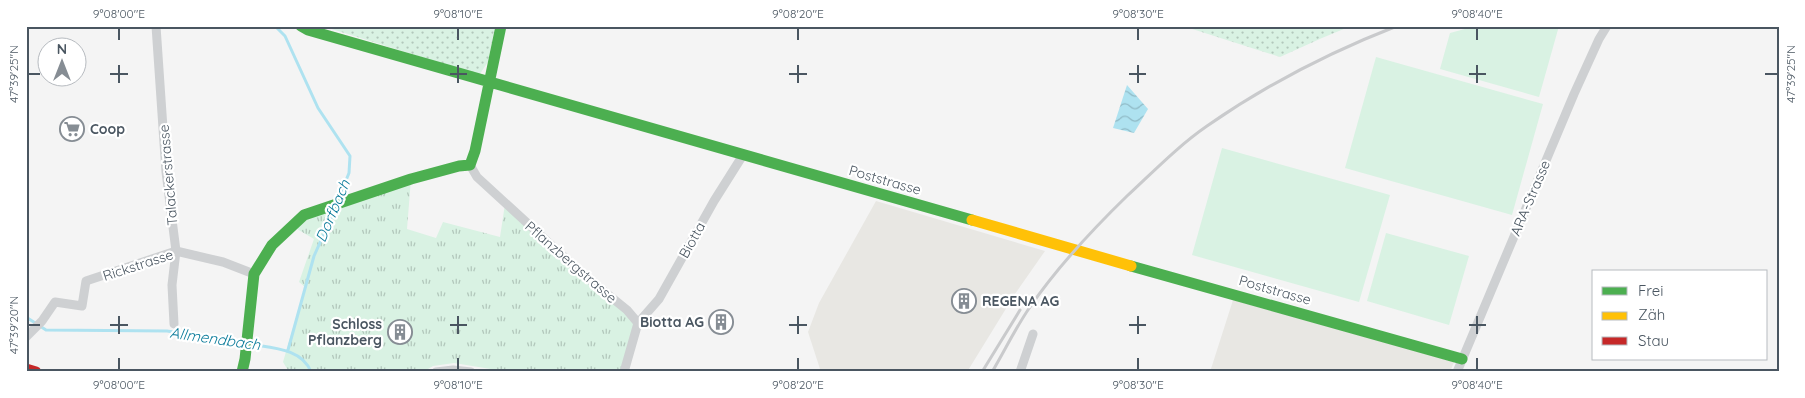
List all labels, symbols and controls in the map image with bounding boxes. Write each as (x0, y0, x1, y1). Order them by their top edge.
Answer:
text: 9°08'00"E (93, 6, 145, 21)
text: 9°08'10"E (433, 6, 483, 21)
text: 9°08'20"E (772, 6, 824, 21)
text: 9°08'30"E (1112, 6, 1164, 21)
text: 9°08'40"E (1451, 6, 1503, 21)
north arrow (38, 38, 88, 88)
text: N (57, 40, 67, 58)
text: 47°39'25"N (6, 45, 21, 103)
text: 47°39'25"N (1783, 45, 1798, 103)
supermarket icon: Coop (59, 116, 85, 142)
place label: Coop (90, 120, 125, 138)
street label: Talackerstrasse (155, 124, 181, 226)
street label: ARA-Strasse (1506, 157, 1554, 238)
street label: Poststrasse (847, 161, 923, 199)
water label: Dorfbach (311, 176, 354, 245)
street label: Pflanzbergstrasse (521, 217, 621, 307)
street label: Biotta (675, 219, 709, 261)
street label: Rickstrasse (100, 245, 176, 285)
legend (1592, 270, 1768, 360)
street label: Poststrasse (1237, 271, 1313, 309)
text: Frei (1638, 281, 1664, 300)
building icon: REGENA AG (951, 288, 977, 314)
place label: REGENA AG (982, 292, 1059, 310)
text: 47°39'20"N (6, 296, 21, 354)
text: Zäh (1638, 305, 1665, 324)
building icon: Biotta AG (708, 309, 734, 335)
place label: Biotta AG (640, 313, 704, 331)
place label: Schloss Pflanzberg (308, 315, 382, 349)
building icon: Schloss Pflanzberg (387, 319, 413, 345)
water label: Allmendbach (169, 323, 262, 354)
text: Stau (1638, 331, 1669, 350)
text: 9°08'00"E (93, 377, 145, 392)
text: 9°08'10"E (433, 377, 483, 392)
text: 9°08'20"E (772, 377, 824, 392)
text: 9°08'30"E (1112, 377, 1164, 392)
text: 9°08'40"E (1451, 377, 1503, 392)

